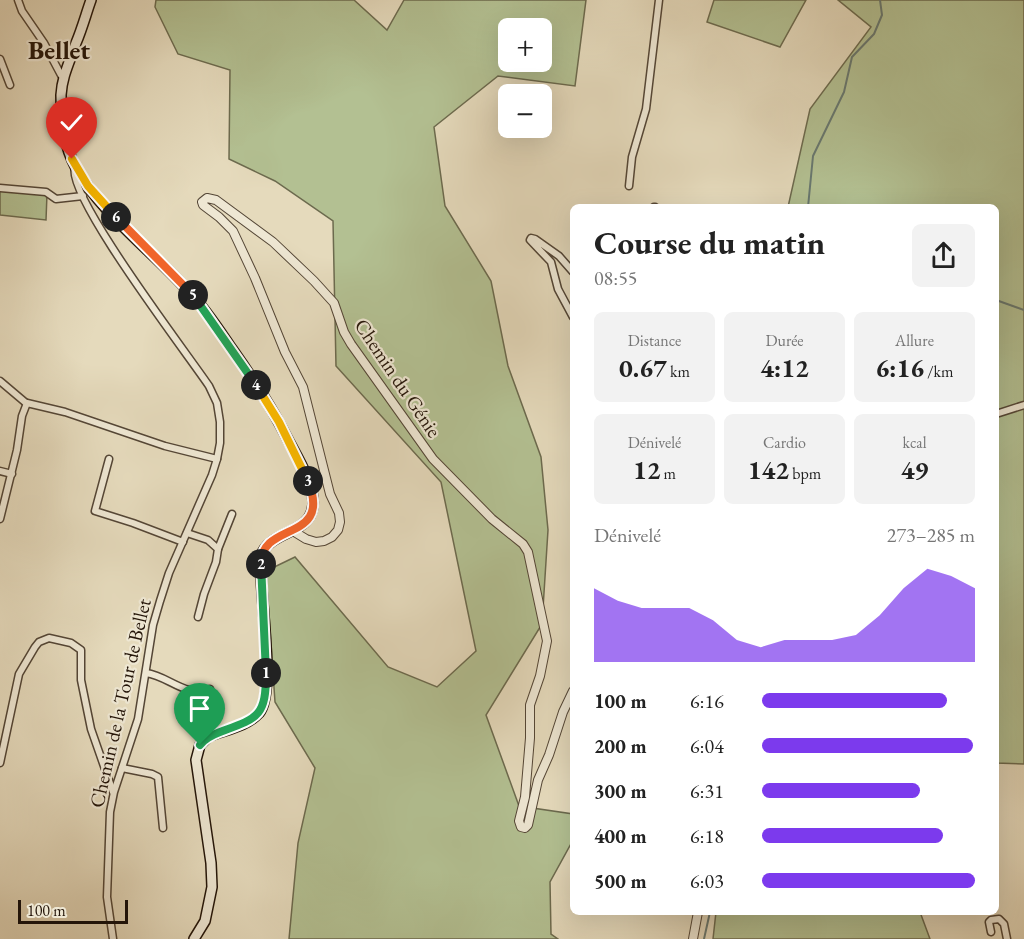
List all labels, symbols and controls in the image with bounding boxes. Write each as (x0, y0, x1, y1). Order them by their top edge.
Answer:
map controls (498, 18, 552, 138)
button: + (498, 18, 552, 72)
district label: Bellet (28, 33, 90, 67)
button: − (498, 84, 552, 138)
pin (46, 97, 97, 159)
icon: check (55, 106, 88, 139)
pin: 6 (101, 202, 131, 232)
text: 6 (112, 206, 120, 227)
text: Course du matin (594, 221, 825, 264)
button: share (912, 224, 975, 287)
text: 08:55 (594, 265, 637, 291)
pin: 5 (178, 280, 208, 310)
text: 5 (189, 284, 197, 305)
street label: Chemin du Génie (349, 314, 447, 442)
text: Distance (628, 330, 681, 351)
text: Durée (765, 330, 804, 351)
text: Allure (895, 330, 934, 351)
text: 0.67 (619, 351, 667, 385)
text: 4:12 (760, 351, 809, 385)
text: 6:16 (875, 351, 924, 385)
text: km (667, 361, 690, 382)
text: /km (924, 361, 954, 382)
pin: 4 (241, 370, 271, 400)
text: 4 (252, 374, 260, 395)
text: Dénivelé (628, 432, 681, 453)
text: Cardio (763, 432, 806, 453)
text: kcal (902, 432, 927, 453)
text: 12 (633, 453, 660, 487)
text: 142 (748, 453, 789, 487)
text: 49 (901, 453, 928, 487)
text: m (660, 463, 676, 484)
text: bpm (789, 463, 821, 484)
pin: 3 (293, 466, 323, 496)
text: 3 (304, 470, 312, 491)
text: Dénivelé (594, 522, 661, 548)
text: 273–285 m (887, 522, 975, 548)
pin: 2 (246, 549, 276, 579)
text: 2 (257, 553, 265, 574)
street label: Chemin de la Tour de Bellet (83, 595, 157, 810)
pin: 1 (251, 658, 281, 688)
text: 1 (262, 662, 270, 683)
pin (174, 683, 225, 745)
text: 100 m (594, 688, 647, 714)
text: 6:16 (690, 688, 724, 714)
icon: arrive (183, 692, 216, 725)
text: 200 m (594, 733, 647, 759)
text: 6:04 (690, 733, 724, 759)
text: 300 m (594, 778, 647, 804)
text: 6:31 (690, 778, 724, 804)
text: 400 m (594, 823, 647, 849)
text: 6:18 (690, 823, 724, 849)
text: 500 m (594, 868, 647, 894)
text: 6:03 (690, 868, 724, 894)
scale bar (18, 897, 128, 924)
text: 100 m (27, 900, 66, 921)

